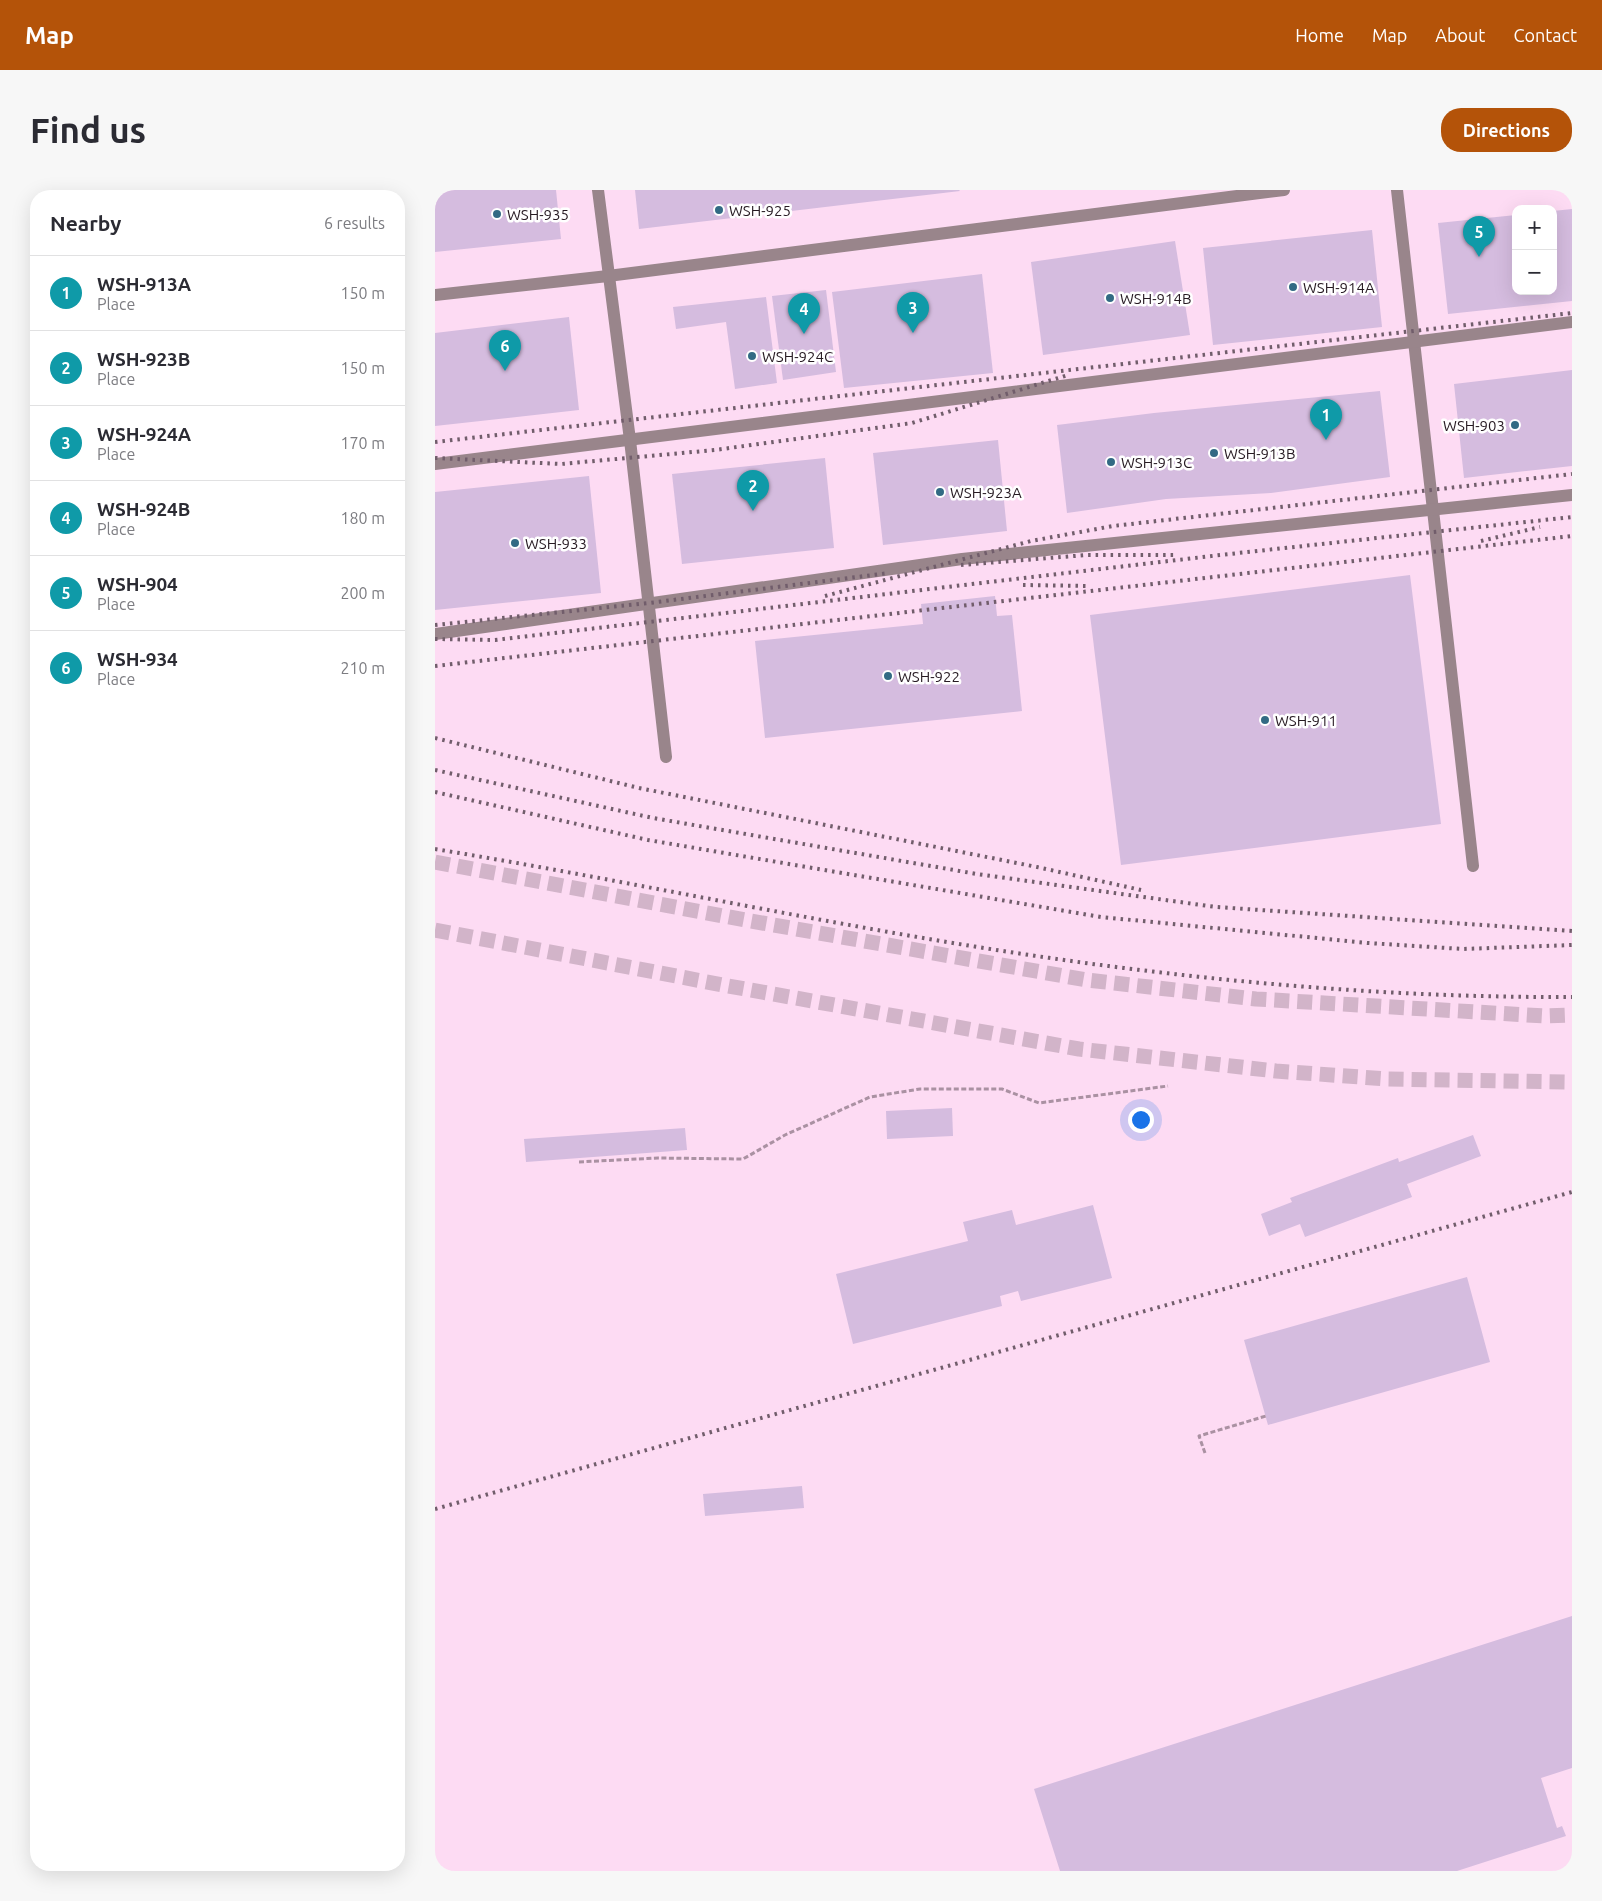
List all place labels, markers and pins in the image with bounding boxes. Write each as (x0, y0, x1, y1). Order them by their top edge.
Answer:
place label: WSH-925 (729, 202, 791, 219)
marker: WSH-925 (713, 204, 725, 216)
place label: WSH-935 (507, 206, 569, 223)
marker: WSH-935 (491, 208, 503, 220)
pin: 5 (1463, 216, 1495, 257)
place label: WSH-914A (1303, 279, 1375, 296)
marker: WSH-914A (1287, 281, 1299, 293)
place label: WSH-914B (1120, 290, 1191, 307)
pin: 3 (897, 292, 929, 333)
marker: WSH-914B (1104, 292, 1116, 304)
pin: 4 (788, 293, 820, 334)
pin: 6 (489, 330, 521, 371)
place label: WSH-924C (762, 348, 833, 365)
marker: WSH-924C (746, 350, 758, 362)
pin: 1 (1310, 399, 1342, 440)
place label: WSH-903 (1443, 417, 1505, 434)
marker: WSH-903 (1509, 419, 1521, 431)
place label: WSH-913B (1224, 445, 1295, 462)
marker: WSH-913B (1208, 447, 1220, 459)
place label: WSH-913C (1121, 454, 1192, 471)
marker: WSH-913C (1105, 456, 1117, 468)
pin: 2 (737, 470, 769, 511)
place label: WSH-923A (950, 484, 1022, 501)
marker: WSH-923A (934, 486, 946, 498)
place label: WSH-933 (525, 535, 587, 552)
marker: WSH-933 (509, 537, 521, 549)
place label: WSH-922 (898, 668, 960, 685)
marker: WSH-922 (882, 670, 894, 682)
place label: WSH-911 (1275, 712, 1337, 729)
marker: WSH-911 (1259, 714, 1271, 726)

